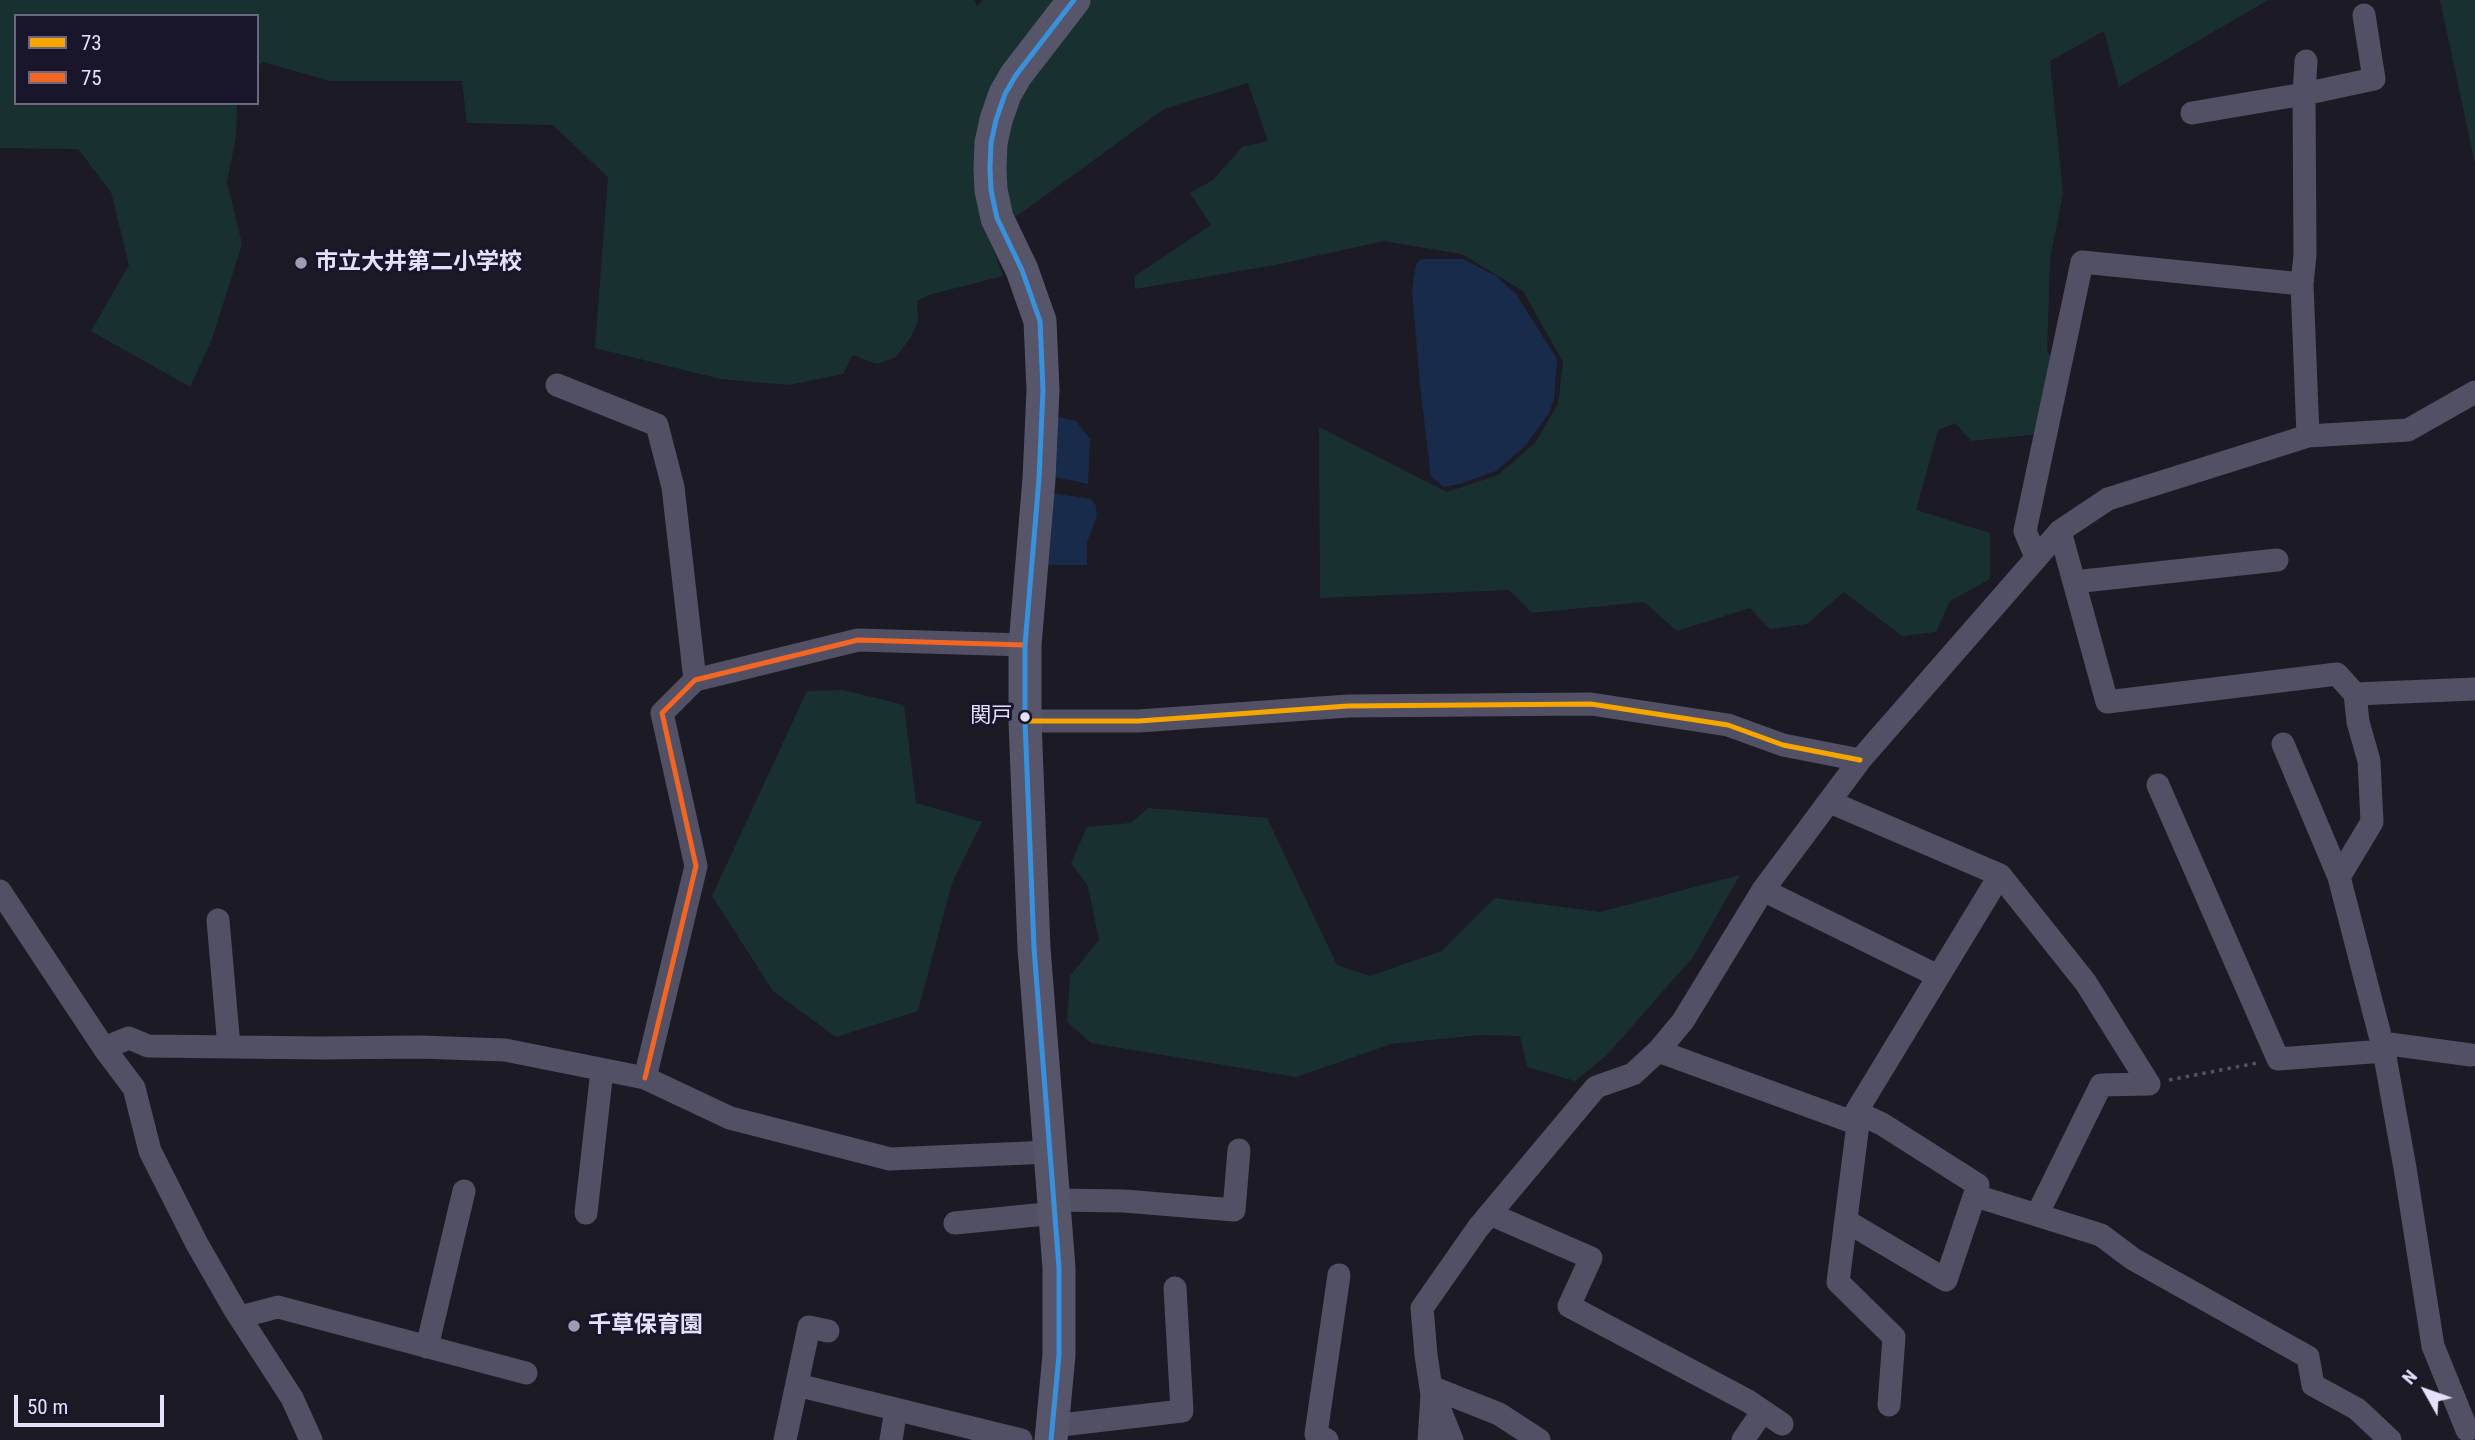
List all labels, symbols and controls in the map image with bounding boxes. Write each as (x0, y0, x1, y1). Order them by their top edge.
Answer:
legend (14, 14, 259, 105)
text: 73 (81, 31, 102, 55)
text: 75 (81, 66, 102, 90)
place label: 市立大井第二小学校 (315, 249, 522, 277)
marker: 市立大井第二小学校 (293, 255, 309, 271)
place label: 関戸 (970, 704, 1012, 730)
marker: 関戸 (1018, 710, 1032, 724)
place label: 千草保育園 (588, 1312, 703, 1340)
marker: 千草保育園 (566, 1318, 582, 1334)
north arrow (2391, 1356, 2461, 1426)
text: N (2397, 1365, 2422, 1389)
scale bar (18, 1380, 168, 1424)
text: 50 m (27, 1395, 68, 1419)

